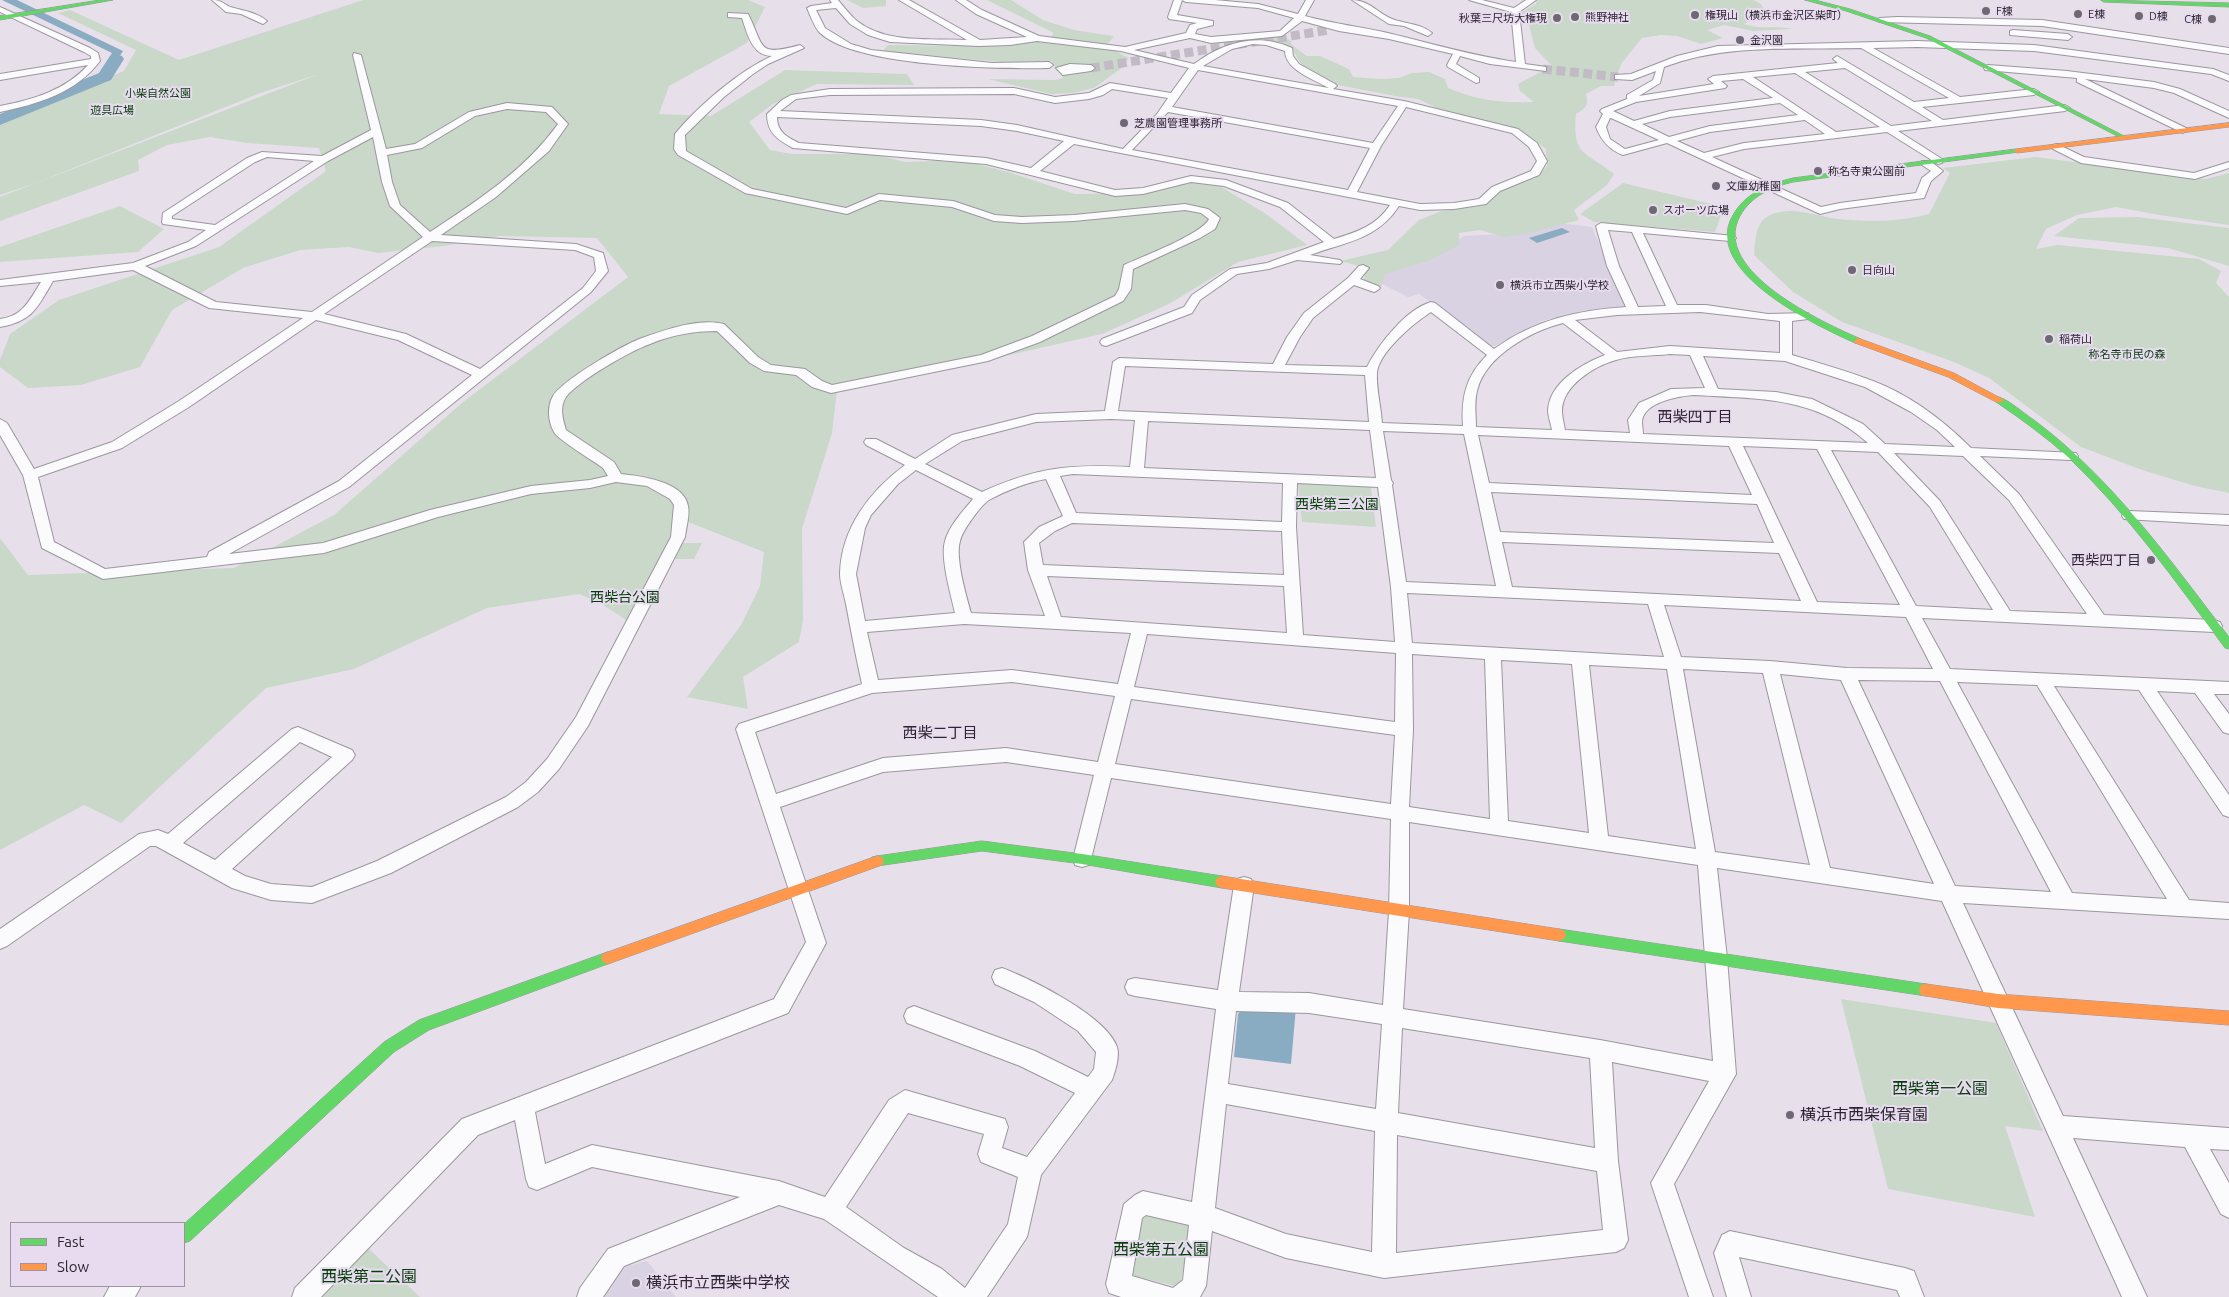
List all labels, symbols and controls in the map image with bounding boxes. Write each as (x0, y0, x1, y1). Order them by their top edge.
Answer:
place label: F棟 (1996, 4, 2013, 18)
marker: F棟 (1980, 5, 1992, 17)
place label: E棟 (2088, 7, 2105, 21)
place label: 権現山（横浜市金沢区柴町） (1705, 8, 1848, 22)
marker: E棟 (2072, 8, 2084, 20)
marker: 権現山（横浜市金沢区柴町） (1689, 9, 1701, 21)
place label: D棟 (2149, 9, 2168, 23)
place label: 熊野神社 (1585, 10, 1629, 24)
marker: D棟 (2133, 10, 2145, 22)
place label: 秋葉三尺坊大権現 (1459, 11, 1547, 25)
marker: 熊野神社 (1569, 11, 1581, 23)
marker: 秋葉三尺坊大権現 (1551, 12, 1563, 24)
place label: C棟 (2184, 12, 2202, 26)
marker: C棟 (2206, 13, 2218, 25)
place label: 金沢園 (1750, 33, 1783, 47)
marker: 金沢園 (1734, 34, 1746, 46)
park label: 小柴自然公園 (125, 86, 191, 100)
park label: 遊具広場 (90, 103, 134, 117)
place label: 芝農園管理事務所 (1134, 116, 1222, 130)
marker: 芝農園管理事務所 (1118, 117, 1130, 129)
place label: 称名寺東公園前 (1828, 164, 1905, 178)
marker: 称名寺東公園前 (1812, 165, 1824, 177)
place label: 文庫幼稚園 (1726, 179, 1781, 193)
marker: 文庫幼稚園 (1710, 180, 1722, 192)
place label: スポーツ広場 (1663, 203, 1729, 217)
marker: スポーツ広場 (1647, 204, 1659, 216)
place label: 日向山 (1862, 263, 1895, 277)
marker: 日向山 (1846, 264, 1858, 276)
place label: 横浜市立西柴小学校 (1510, 278, 1609, 292)
marker: 横浜市立西柴小学校 (1494, 279, 1506, 291)
place label: 稲荷山 (2059, 332, 2092, 346)
marker: 稲荷山 (2043, 333, 2055, 345)
park label: 称名寺市民の森 (2089, 347, 2165, 361)
district label: 西柴四丁目 (1658, 408, 1732, 426)
park label: 西柴第三公園 (1295, 496, 1379, 512)
place label: 西柴四丁目 (2071, 552, 2141, 568)
marker: 西柴四丁目 (2145, 554, 2157, 566)
park label: 西柴台公園 (590, 589, 660, 605)
district label: 西柴二丁目 (903, 724, 977, 742)
park label: 西柴第一公園 (1892, 1079, 1988, 1099)
place label: 横浜市西柴保育園 (1800, 1105, 1928, 1125)
marker: 横浜市西柴保育園 (1784, 1109, 1796, 1121)
legend (10, 1222, 185, 1287)
text: Fast (57, 1233, 84, 1250)
park label: 西柴第五公園 (1113, 1240, 1209, 1260)
text: Slow (57, 1258, 89, 1275)
park label: 西柴第二公園 (321, 1267, 417, 1287)
place label: 横浜市立西柴中学校 (646, 1273, 790, 1293)
marker: 横浜市立西柴中学校 (630, 1277, 642, 1289)

